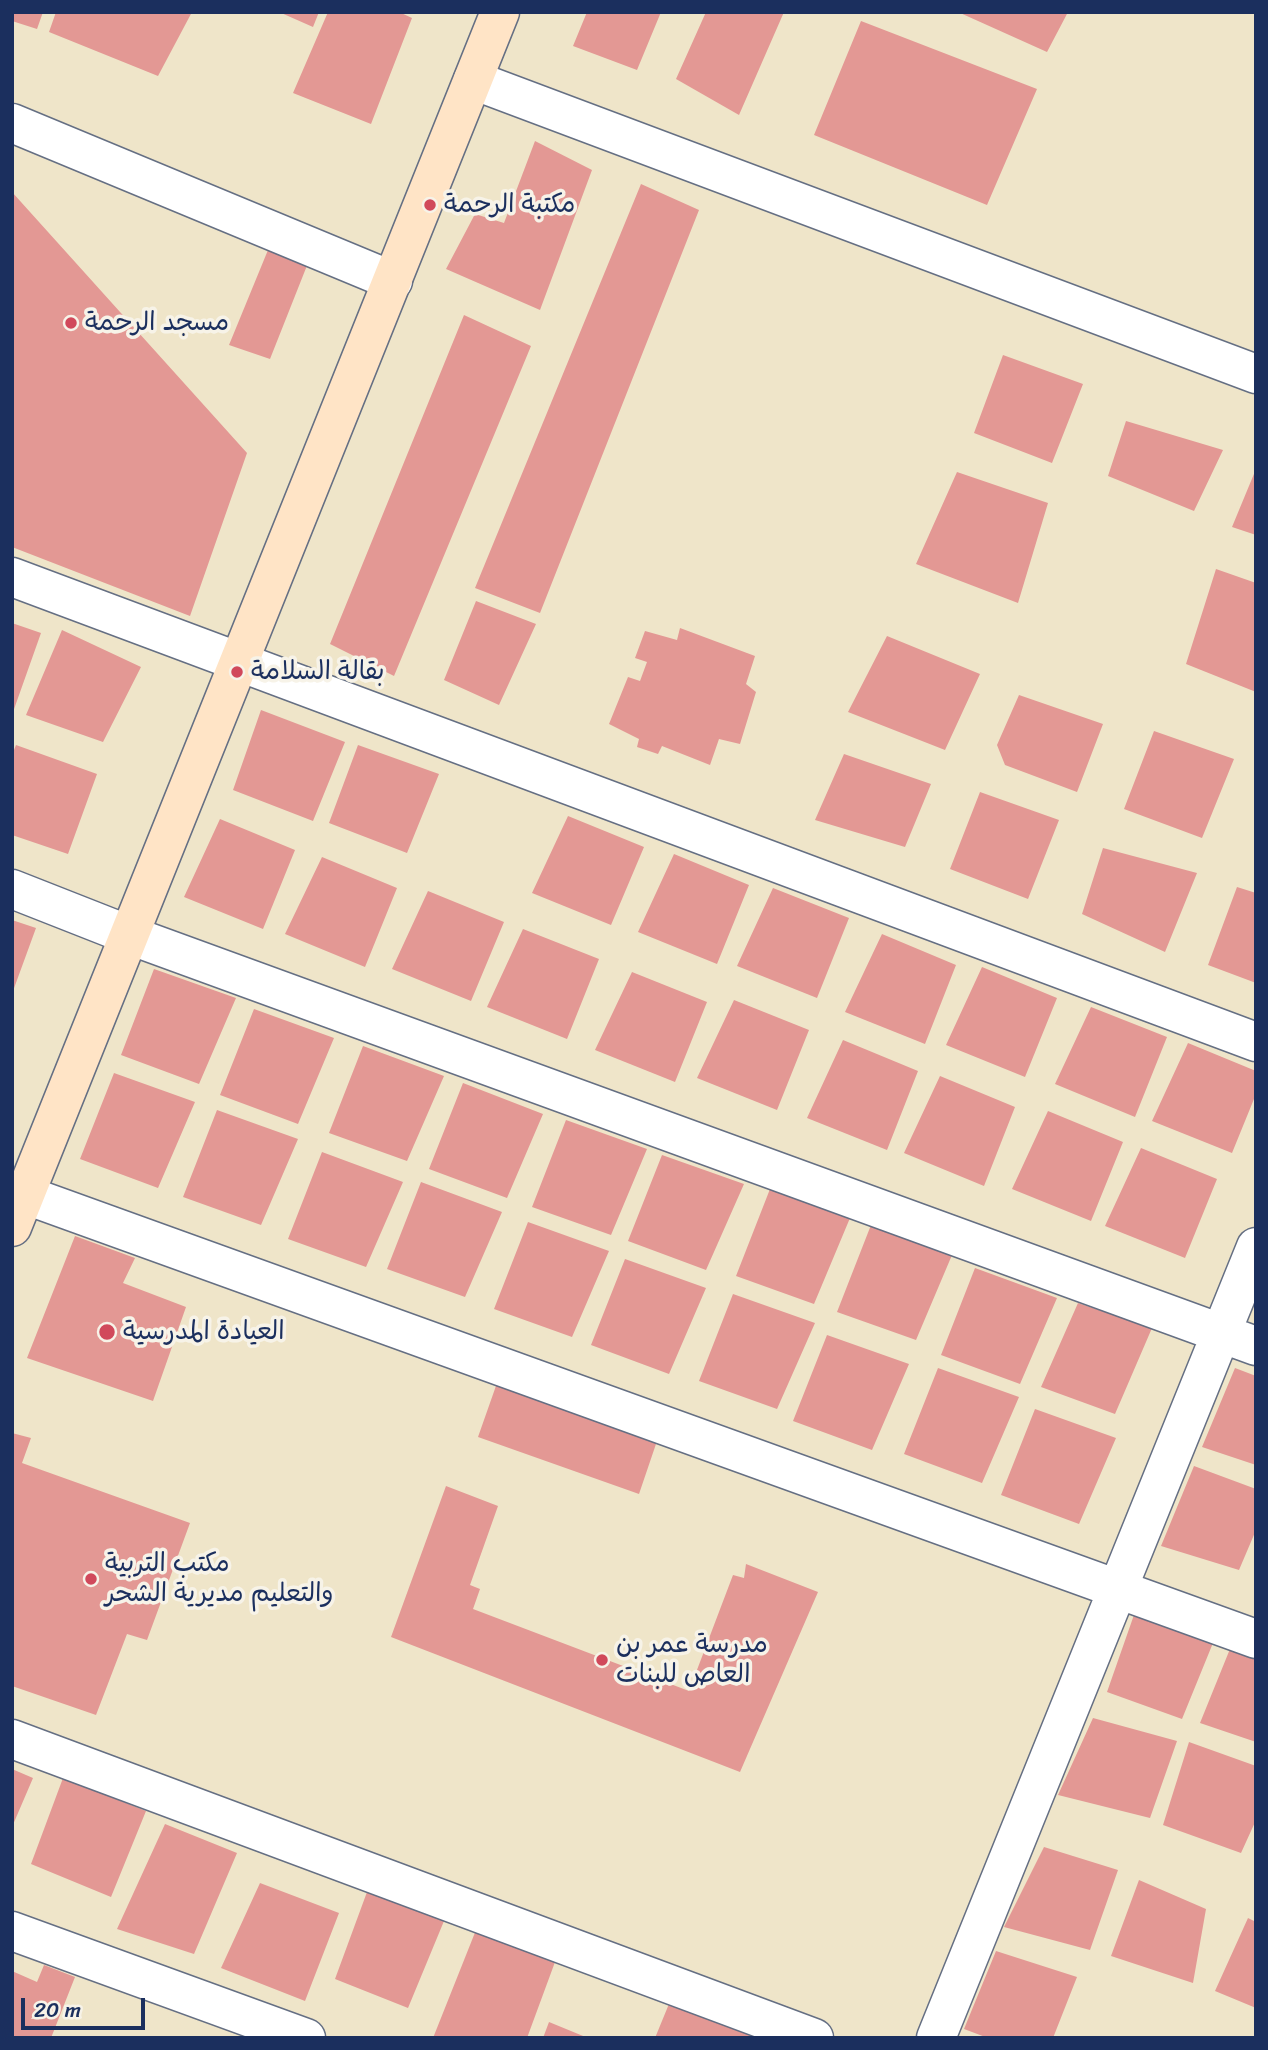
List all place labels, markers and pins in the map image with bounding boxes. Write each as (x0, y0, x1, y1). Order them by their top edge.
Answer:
place label: مكتبة الرحمة (444, 189, 575, 221)
marker: مكتبة الرحمة (422, 197, 438, 213)
place label: مسجد الرحمة (85, 307, 229, 339)
marker: مسجد الرحمة (63, 315, 79, 331)
place label: بقالة السلامة (251, 656, 385, 688)
marker: بقالة السلامة (229, 664, 245, 680)
place label: العيادة المدرسية (123, 1316, 285, 1348)
marker: العيادة المدرسية (97, 1322, 117, 1342)
place label: مكتب التربية والتعليم مديرية الشحر (105, 1548, 334, 1610)
marker: مكتب التربية والتعليم مديرية الشحر (83, 1571, 99, 1587)
place label: مدرسة عمر بن العاص للبنات (616, 1629, 768, 1690)
marker: مدرسة عمر بن العاص للبنات (594, 1652, 610, 1668)

